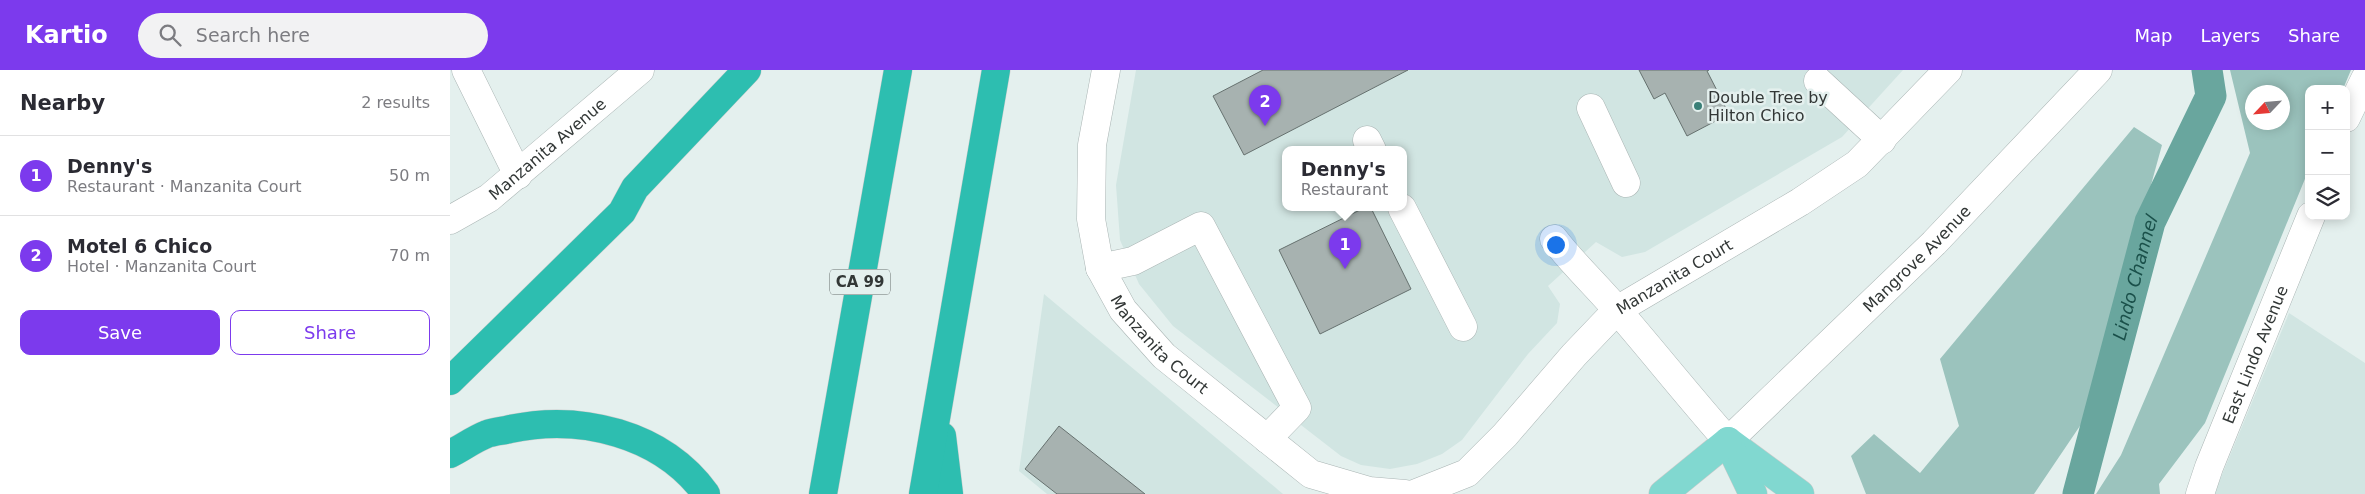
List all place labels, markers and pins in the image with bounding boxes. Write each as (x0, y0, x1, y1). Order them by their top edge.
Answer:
pin: 2 (1249, 85, 1281, 126)
place label: Double Tree by Hilton Chico (1708, 88, 1828, 125)
marker: Double Tree by Hilton Chico (1692, 100, 1704, 112)
pin: 1 (1329, 228, 1361, 269)

